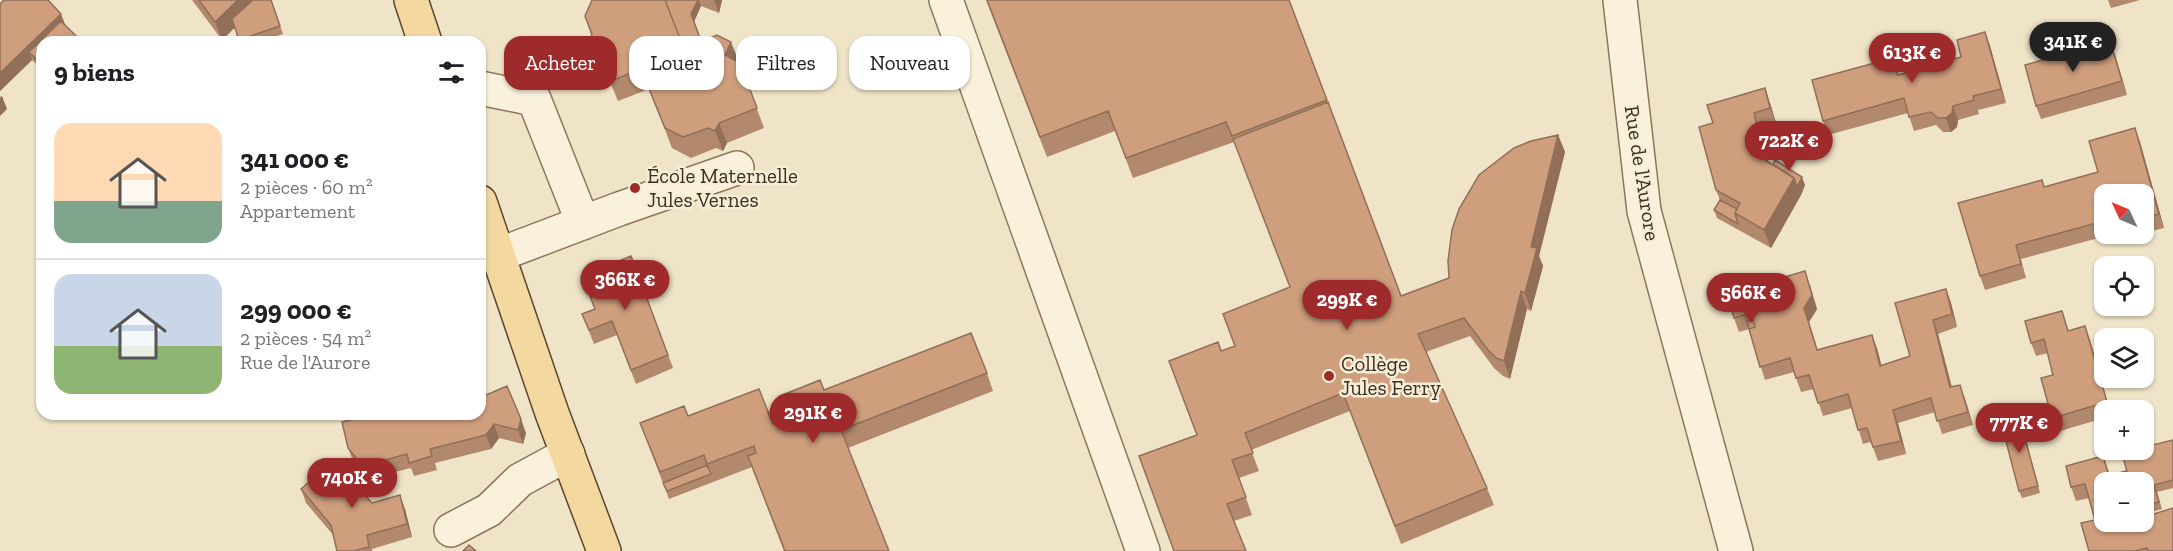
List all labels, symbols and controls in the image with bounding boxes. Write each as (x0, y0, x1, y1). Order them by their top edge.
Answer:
pin: 341K € (2024, 22, 2122, 73)
text: 341K € (2043, 29, 2103, 53)
pin: 613K € (1863, 33, 1961, 84)
chip: Acheter (504, 36, 617, 90)
chip: Louer (629, 36, 724, 90)
chip: Filtres (736, 36, 837, 90)
chip: Nouveau (849, 36, 970, 90)
text: 613K € (1883, 40, 1941, 64)
text: 9 biens (54, 56, 135, 88)
icon: filters (435, 56, 468, 89)
street label: Rue de l'Aurore (1619, 103, 1666, 243)
pin: 722K € (1740, 121, 1838, 172)
text: 722K € (1759, 128, 1819, 152)
text: 341 000 € (240, 143, 349, 175)
icon: home (102, 147, 174, 219)
place label: École Maternelle Jules Vernes (647, 163, 798, 212)
text: 2 pièces · 60 m² (240, 175, 373, 199)
marker: École Maternelle Jules Vernes (628, 181, 642, 195)
north arrow (2094, 184, 2154, 244)
map controls (2094, 184, 2154, 532)
text: Appartement (240, 199, 355, 223)
button: locate (2094, 256, 2154, 316)
pin: 366K € (576, 260, 674, 311)
text: 366K € (594, 267, 656, 291)
pin: 566K € (1702, 273, 1800, 324)
pin: 299K € (1298, 280, 1396, 331)
text: 566K € (1721, 280, 1781, 304)
text: 299K € (1316, 287, 1378, 311)
text: 299 000 € (240, 294, 352, 326)
icon: home (102, 298, 174, 370)
text: 2 pièces · 54 m² (240, 326, 371, 350)
button: layers (2094, 328, 2154, 388)
text: Rue de l'Aurore (240, 350, 370, 374)
place label: Collège Jules Ferry (1341, 351, 1441, 400)
marker: Collège Jules Ferry (1322, 369, 1336, 383)
pin: 291K € (764, 393, 862, 444)
text: 291K € (784, 400, 842, 424)
button: + (2094, 400, 2154, 460)
pin: 777K € (1970, 403, 2068, 454)
text: 777K € (1990, 410, 2048, 434)
pin: 740K € (303, 458, 401, 509)
text: 740K € (321, 465, 383, 489)
button: − (2094, 472, 2154, 532)

